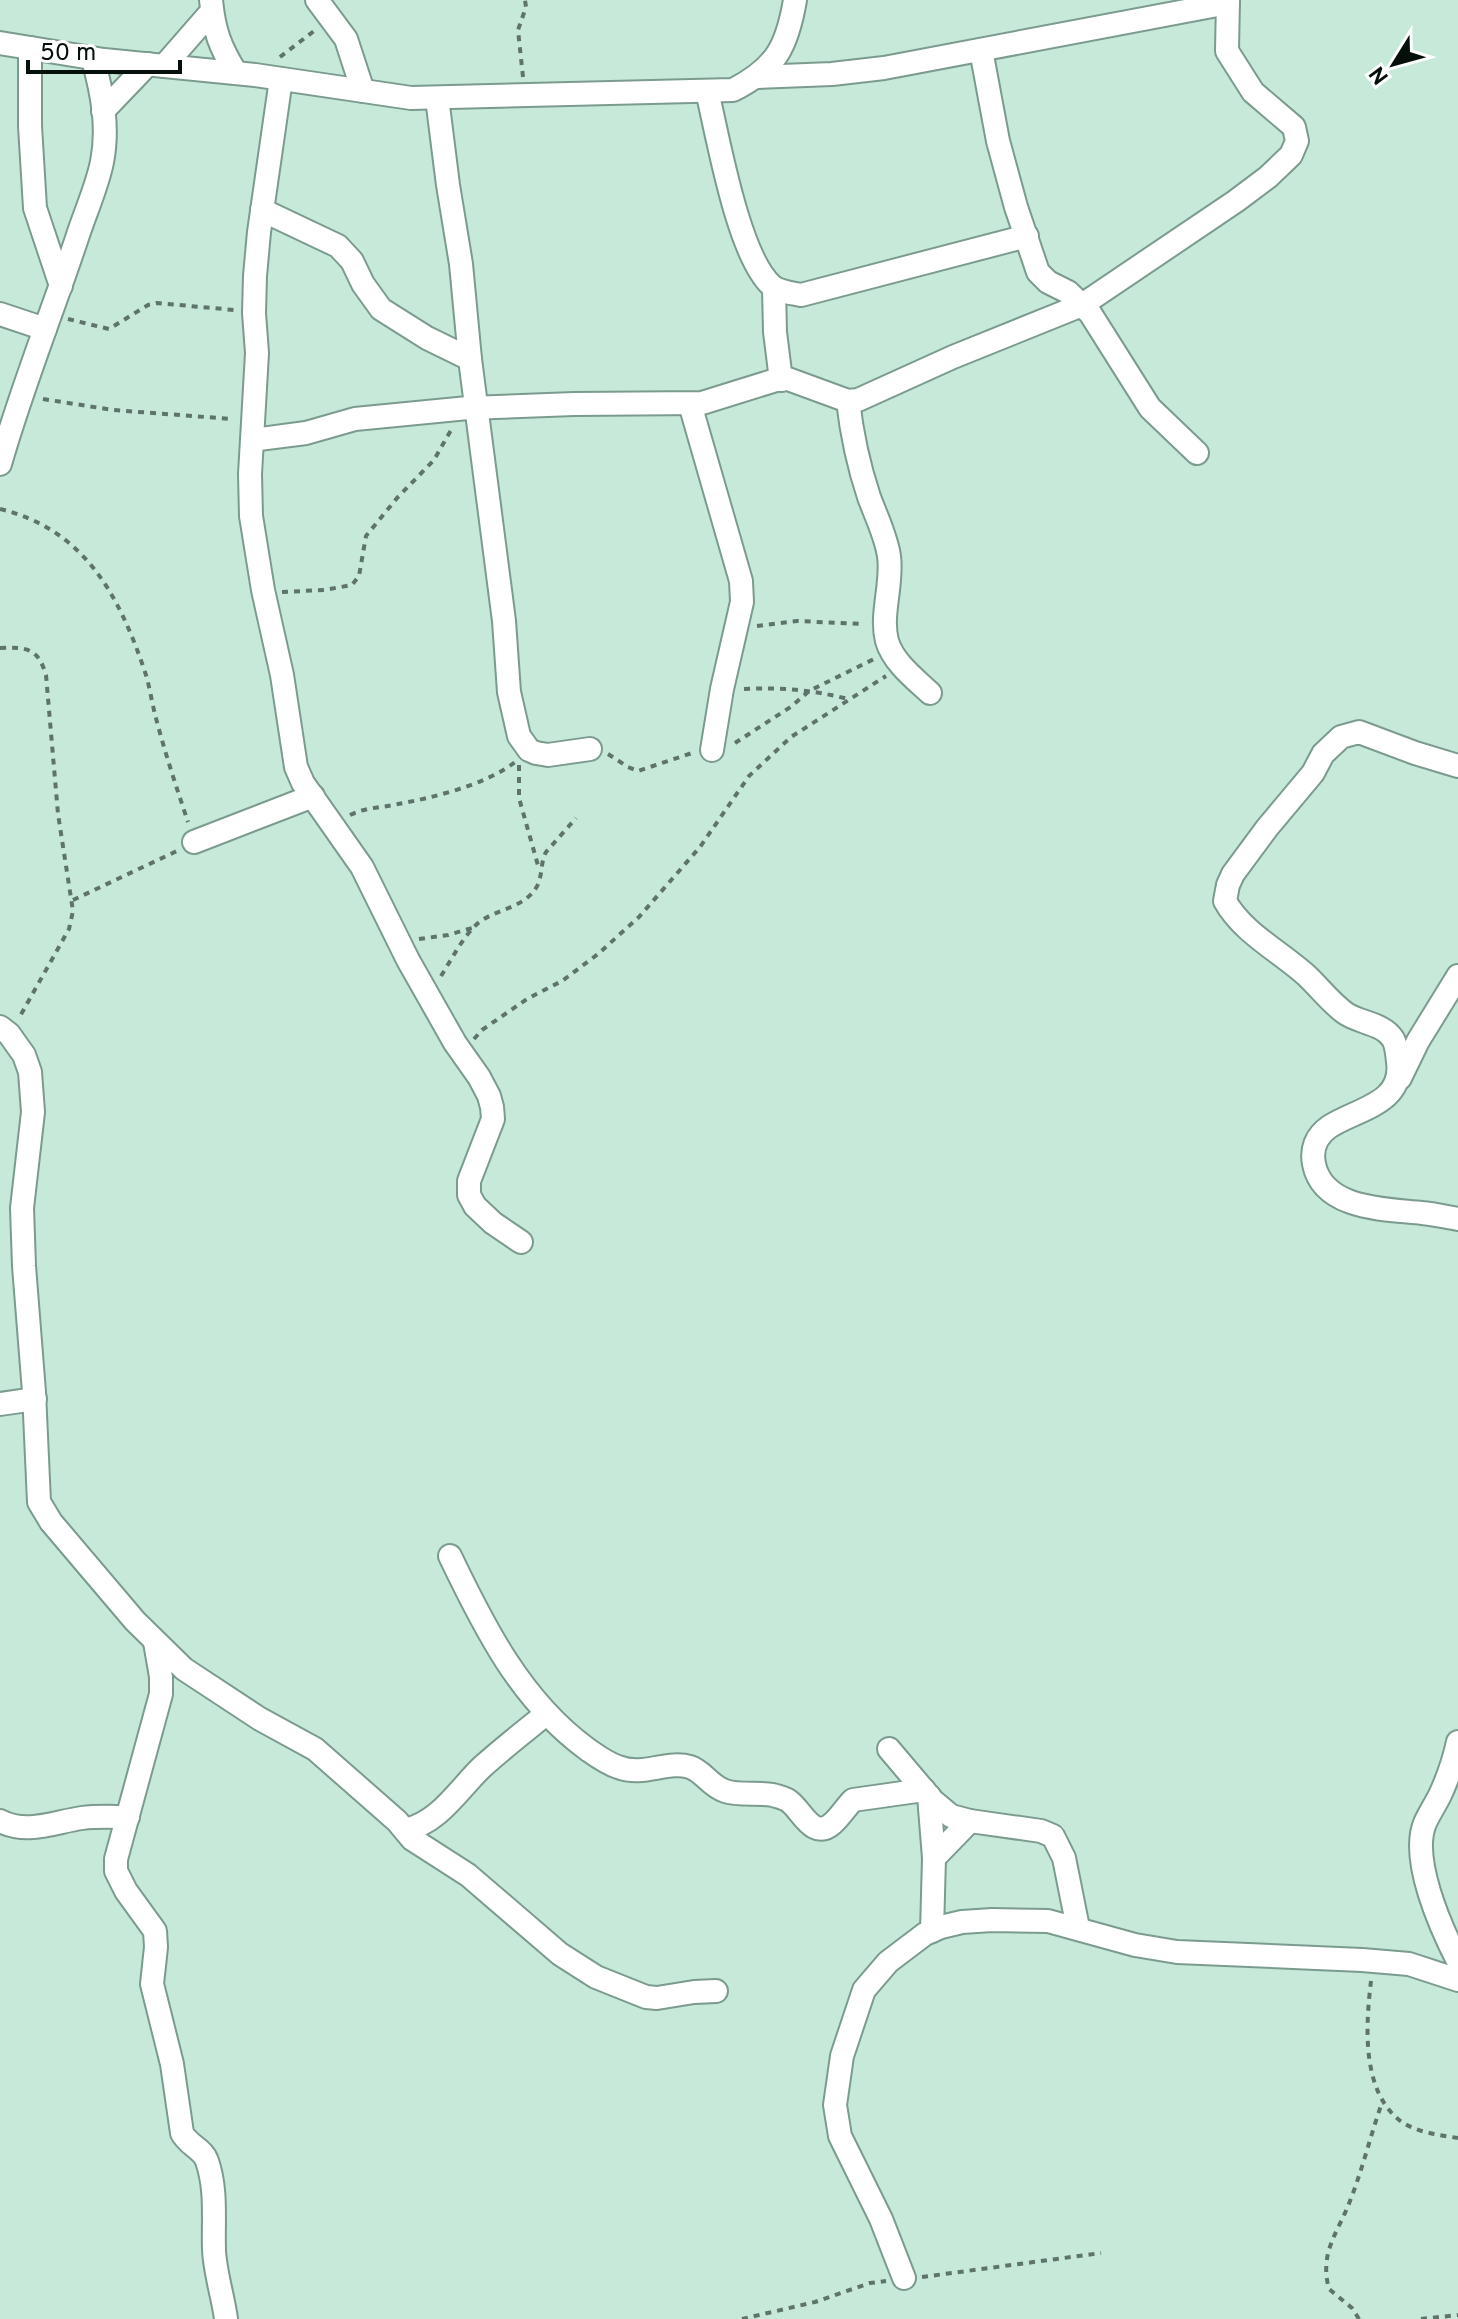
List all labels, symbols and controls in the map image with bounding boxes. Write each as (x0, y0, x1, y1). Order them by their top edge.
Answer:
scale bar (28, 24, 180, 74)
north arrow (1354, 24, 1434, 104)
text: 50 m (40, 39, 96, 69)
text: N (1364, 60, 1396, 89)

